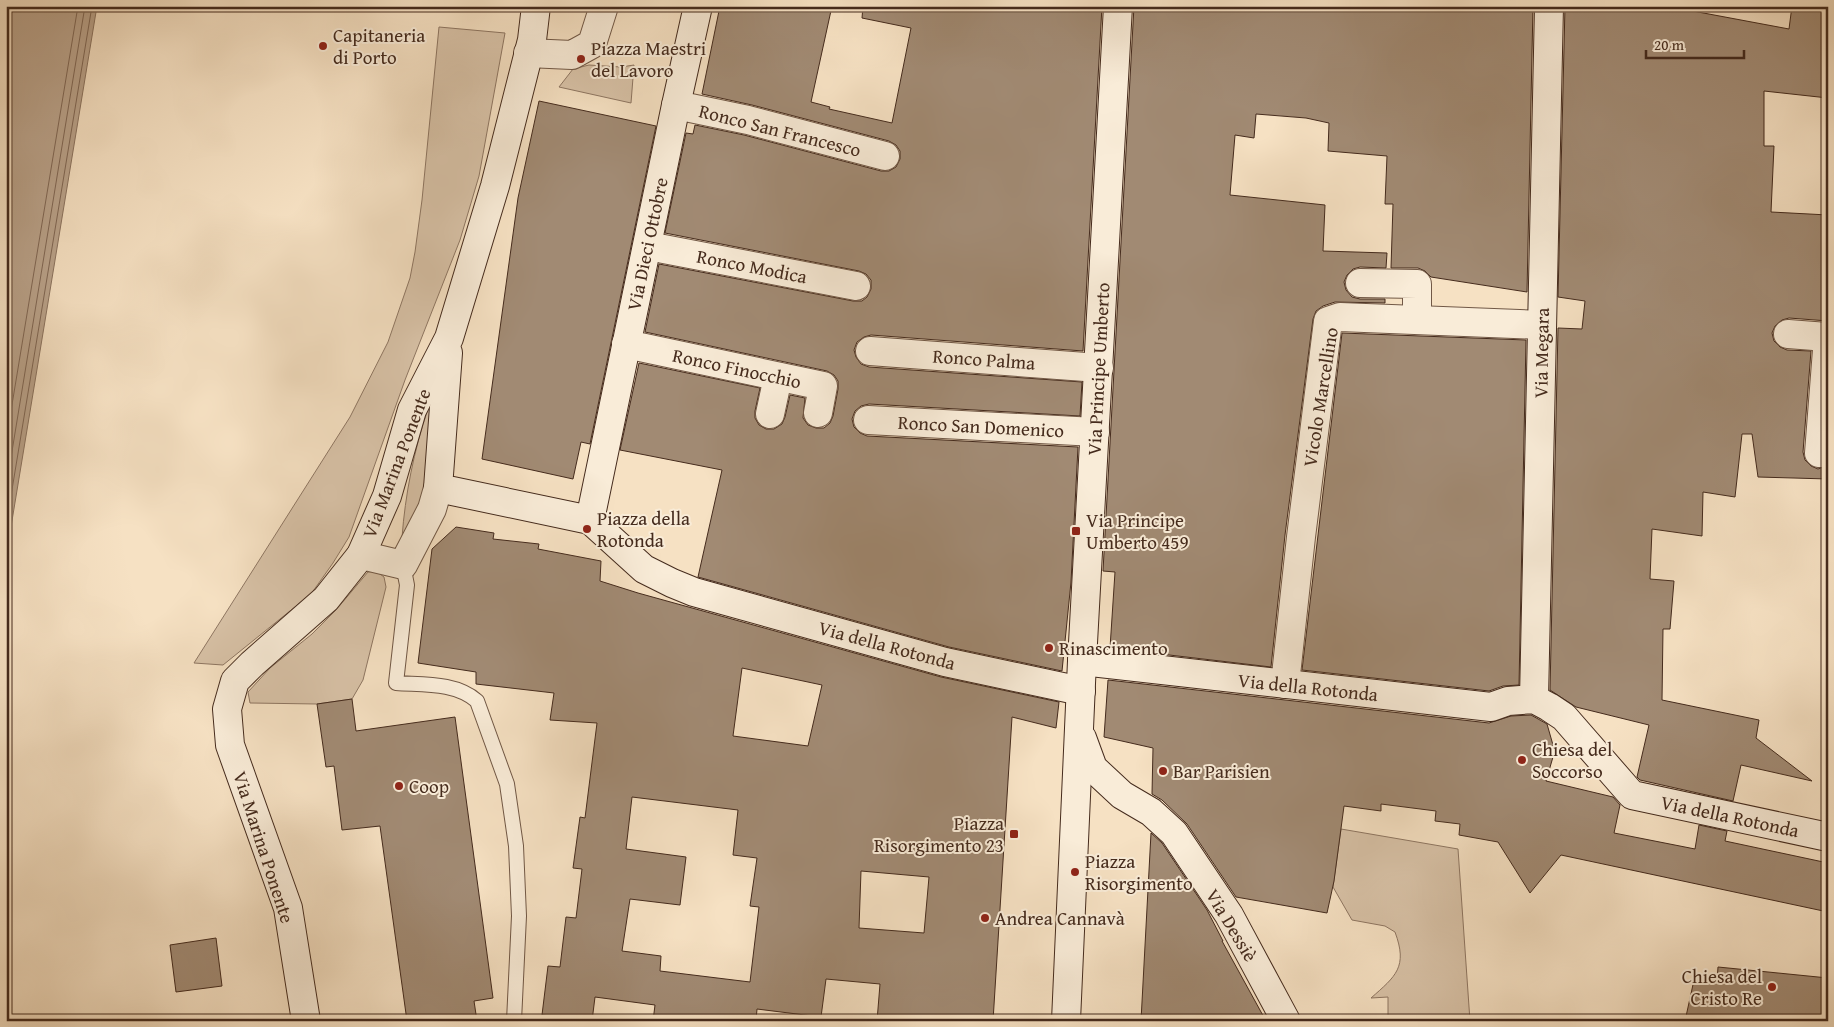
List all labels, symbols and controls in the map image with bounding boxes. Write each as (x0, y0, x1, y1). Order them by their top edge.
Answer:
place label: Capitaneria di Porto (333, 21, 425, 71)
scale bar (1646, 28, 1744, 60)
place label: Piazza Maestri del Lavoro (591, 34, 706, 84)
text: 20 m (1654, 34, 1685, 55)
marker: Capitaneria di Porto (317, 40, 329, 52)
marker: Piazza Maestri del Lavoro (575, 53, 587, 65)
street label: Ronco San Francesco (696, 96, 864, 164)
street label: Via Dieci Ottobre (619, 175, 675, 313)
street label: Ronco Modica (694, 242, 810, 290)
street label: Via Principe Umberto (1079, 282, 1117, 456)
street label: Via Megara (1526, 308, 1556, 398)
street label: Vicolo Marcellino (1295, 325, 1345, 469)
street label: Ronco Finocchio (670, 341, 804, 395)
street label: Ronco Palma (932, 341, 1036, 377)
street label: Via Marina Ponente (355, 384, 437, 542)
street label: Ronco San Domenico (897, 408, 1065, 444)
place label: Piazza della Rotonda (597, 504, 690, 554)
place label: Via Principe Umberto 459 (1086, 506, 1189, 556)
marker: Piazza della Rotonda (581, 523, 593, 535)
marker: Via Principe Umberto 459 (1070, 525, 1082, 537)
street label: Via della Rotonda (815, 613, 959, 677)
place label: Rinascimento (1059, 634, 1168, 662)
marker: Rinascimento (1043, 642, 1055, 654)
street label: Via della Rotonda (1237, 666, 1379, 708)
place label: Chiesa del Soccorso (1532, 735, 1612, 785)
marker: Chiesa del Soccorso (1516, 754, 1528, 766)
place label: Bar Parisien (1173, 757, 1270, 785)
marker: Bar Parisien (1157, 765, 1169, 777)
street label: Via Marina Ponente (226, 767, 302, 927)
place label: Coop (409, 772, 449, 800)
marker: Coop (393, 780, 405, 792)
street label: Via della Rotonda (1658, 788, 1802, 844)
place label: Piazza Risorgimento 23 (874, 809, 1004, 859)
marker: Piazza Risorgimento 23 (1008, 828, 1020, 840)
place label: Piazza Risorgimento (1085, 847, 1193, 897)
marker: Piazza Risorgimento (1069, 866, 1081, 878)
street label: Via Dessiè (1199, 883, 1265, 967)
place label: Andrea Cannavà (995, 904, 1125, 932)
marker: Andrea Cannavà (979, 912, 991, 924)
place label: Chiesa del Cristo Re (1682, 962, 1762, 1012)
marker: Chiesa del Cristo Re (1766, 981, 1778, 993)

